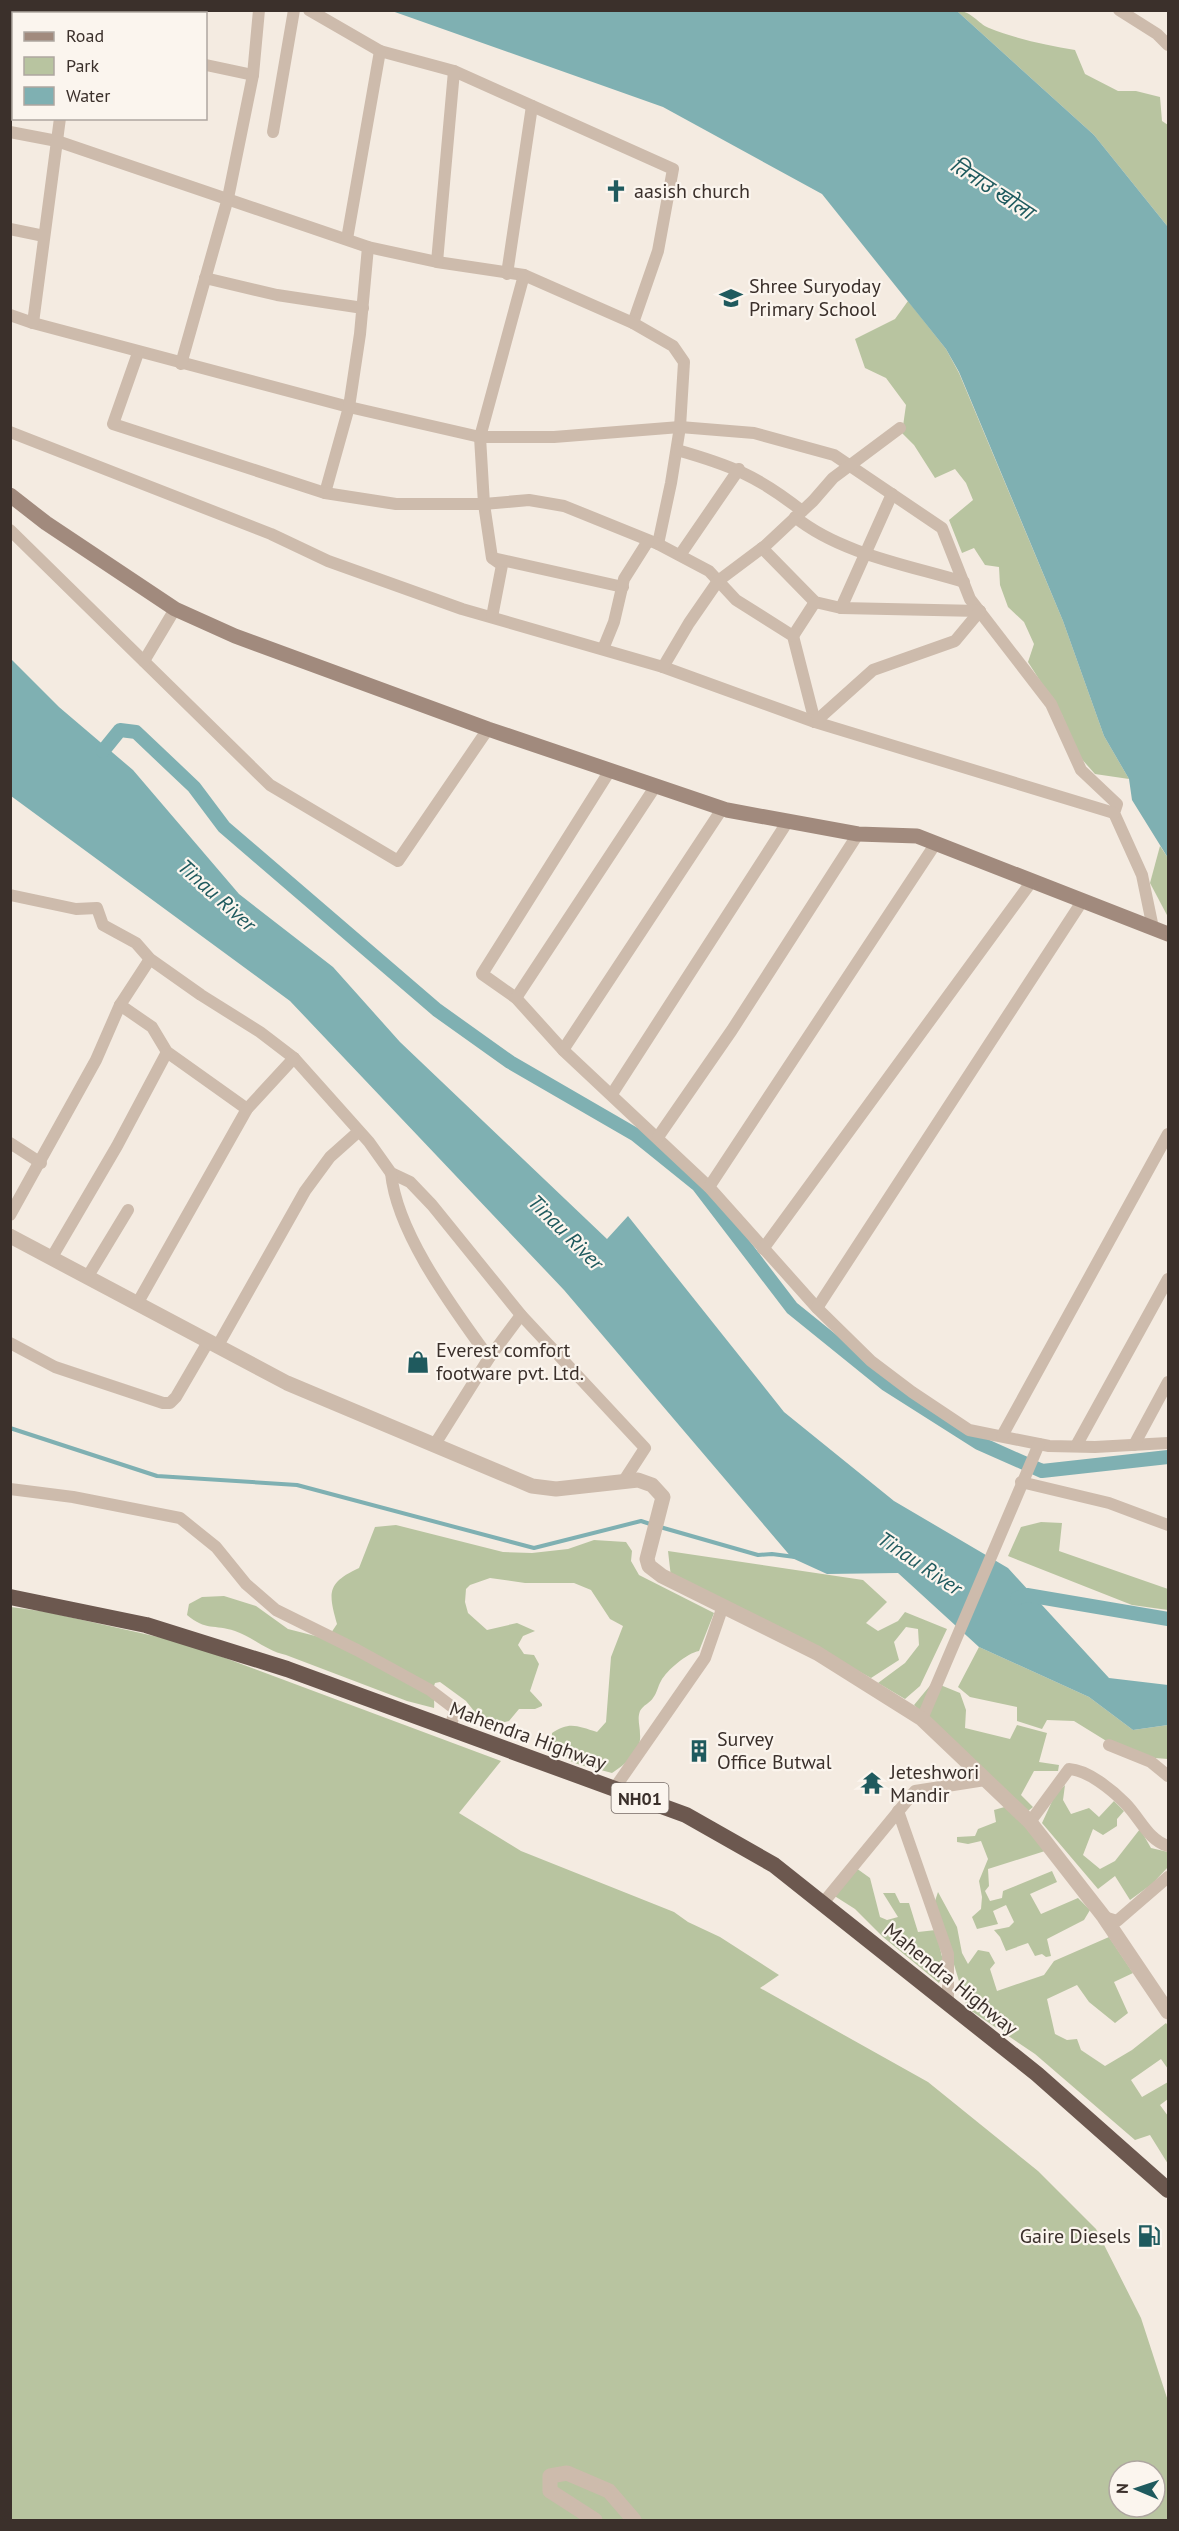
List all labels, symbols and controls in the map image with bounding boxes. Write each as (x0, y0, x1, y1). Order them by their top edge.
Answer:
legend (12, 12, 207, 120)
text: Road (66, 24, 104, 47)
text: Park (66, 54, 99, 77)
text: Water (66, 84, 110, 107)
water label: तिनाउ खोला (945, 151, 1042, 227)
church icon: aasish church (603, 178, 629, 204)
place label: aasish church (634, 178, 750, 204)
place label: Shree Suryoday Primary School (749, 273, 881, 322)
school or university icon: Shree Suryoday Primary School (718, 285, 744, 311)
water label: Tinau River (172, 853, 263, 939)
water label: Tinau River (523, 1189, 611, 1277)
place label: Everest comfort footware pvt. Ltd. (436, 1337, 584, 1386)
shop icon: Everest comfort footware pvt. Ltd. (405, 1349, 431, 1375)
water label: Tinau River (873, 1525, 969, 1602)
street label: Mahendra Highway (446, 1696, 611, 1777)
place label: Survey Office Butwal (717, 1726, 832, 1775)
building icon: Survey Office Butwal (686, 1738, 712, 1764)
place label: Jeteshwori Mandir (889, 1759, 979, 1808)
temple icon: Jeteshwori Mandir (859, 1770, 885, 1796)
road number: NH01 (612, 1783, 668, 1813)
street label: Mahendra Highway (879, 1917, 1024, 2041)
place label: Gaire Diesels (1020, 2223, 1131, 2249)
fuel station icon: Gaire Diesels (1136, 2223, 1162, 2249)
north arrow (1107, 2459, 1167, 2519)
text: N (1112, 2483, 1132, 2494)

